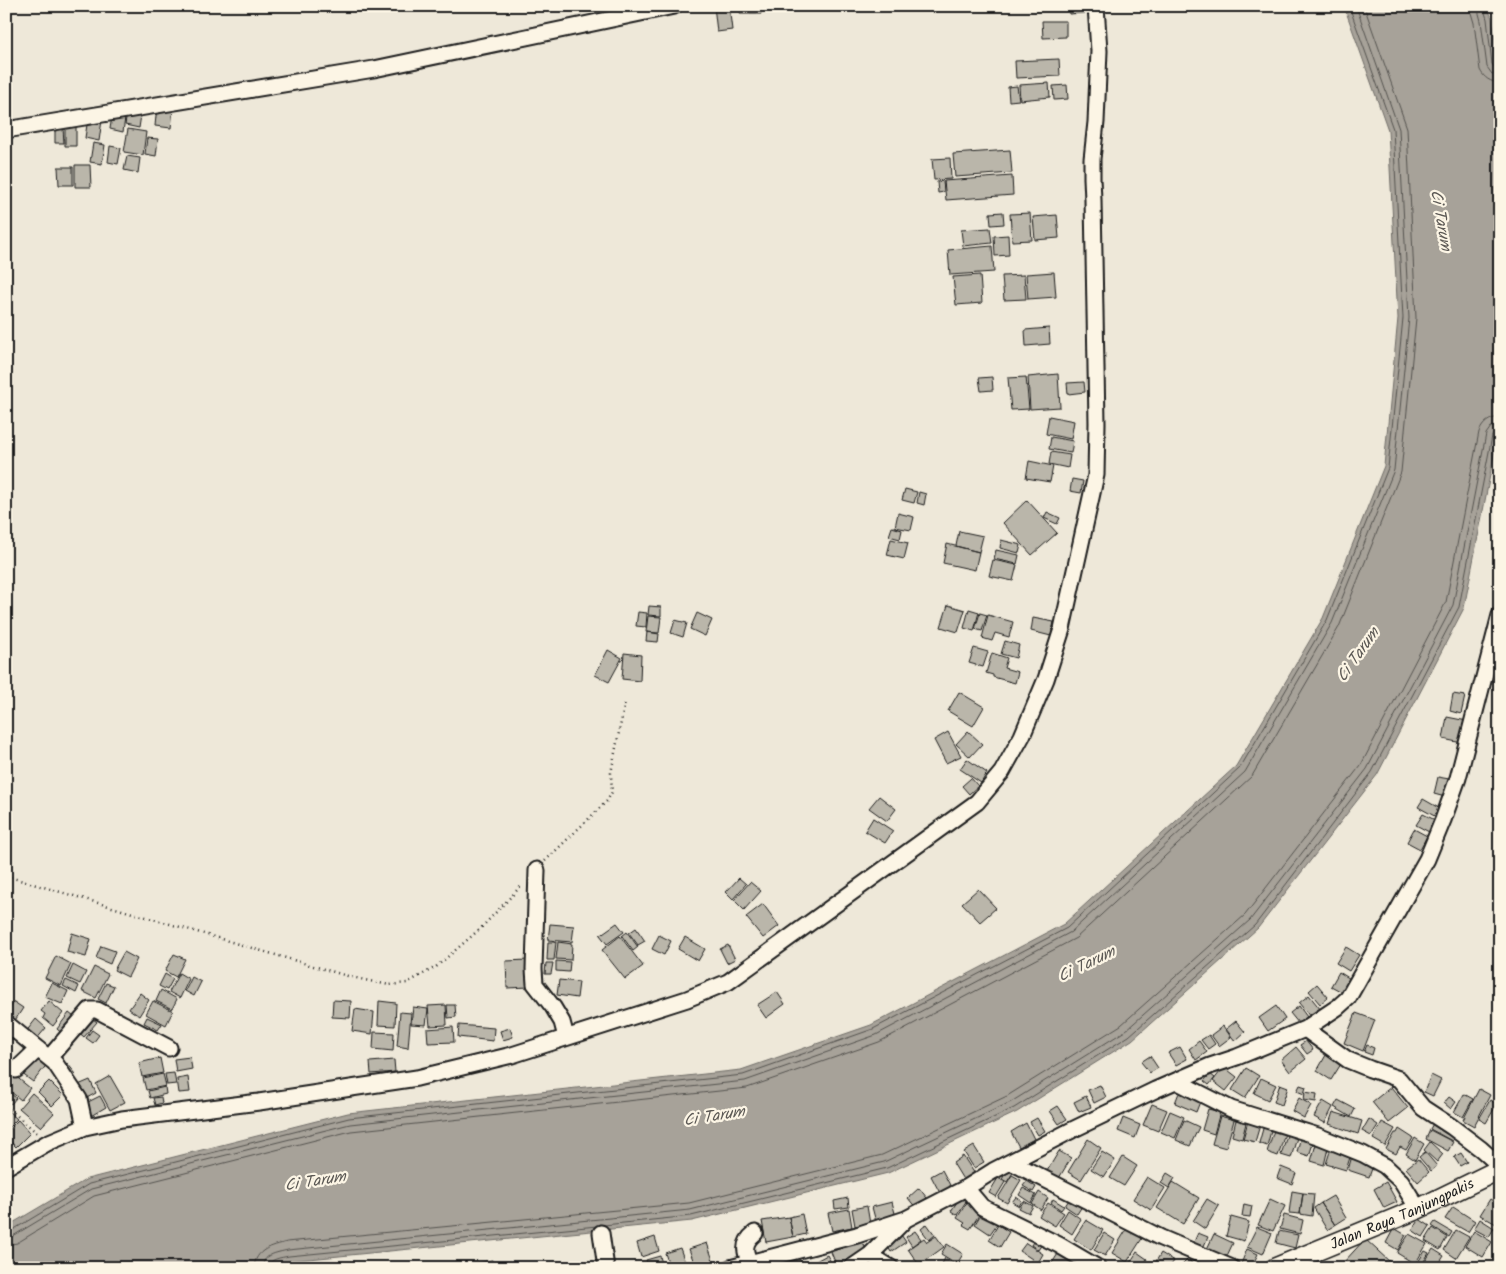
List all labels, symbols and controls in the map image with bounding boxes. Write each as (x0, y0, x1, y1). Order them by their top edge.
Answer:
water label: Ci Tarum (1423, 188, 1458, 254)
water label: Ci Tarum (1330, 621, 1387, 687)
water label: Ci Tarum (1053, 939, 1121, 989)
water label: Ci Tarum (682, 1099, 748, 1134)
water label: Ci Tarum (283, 1164, 349, 1199)
street label: Jalan Raya Tanjungpakis (1327, 1172, 1479, 1257)

